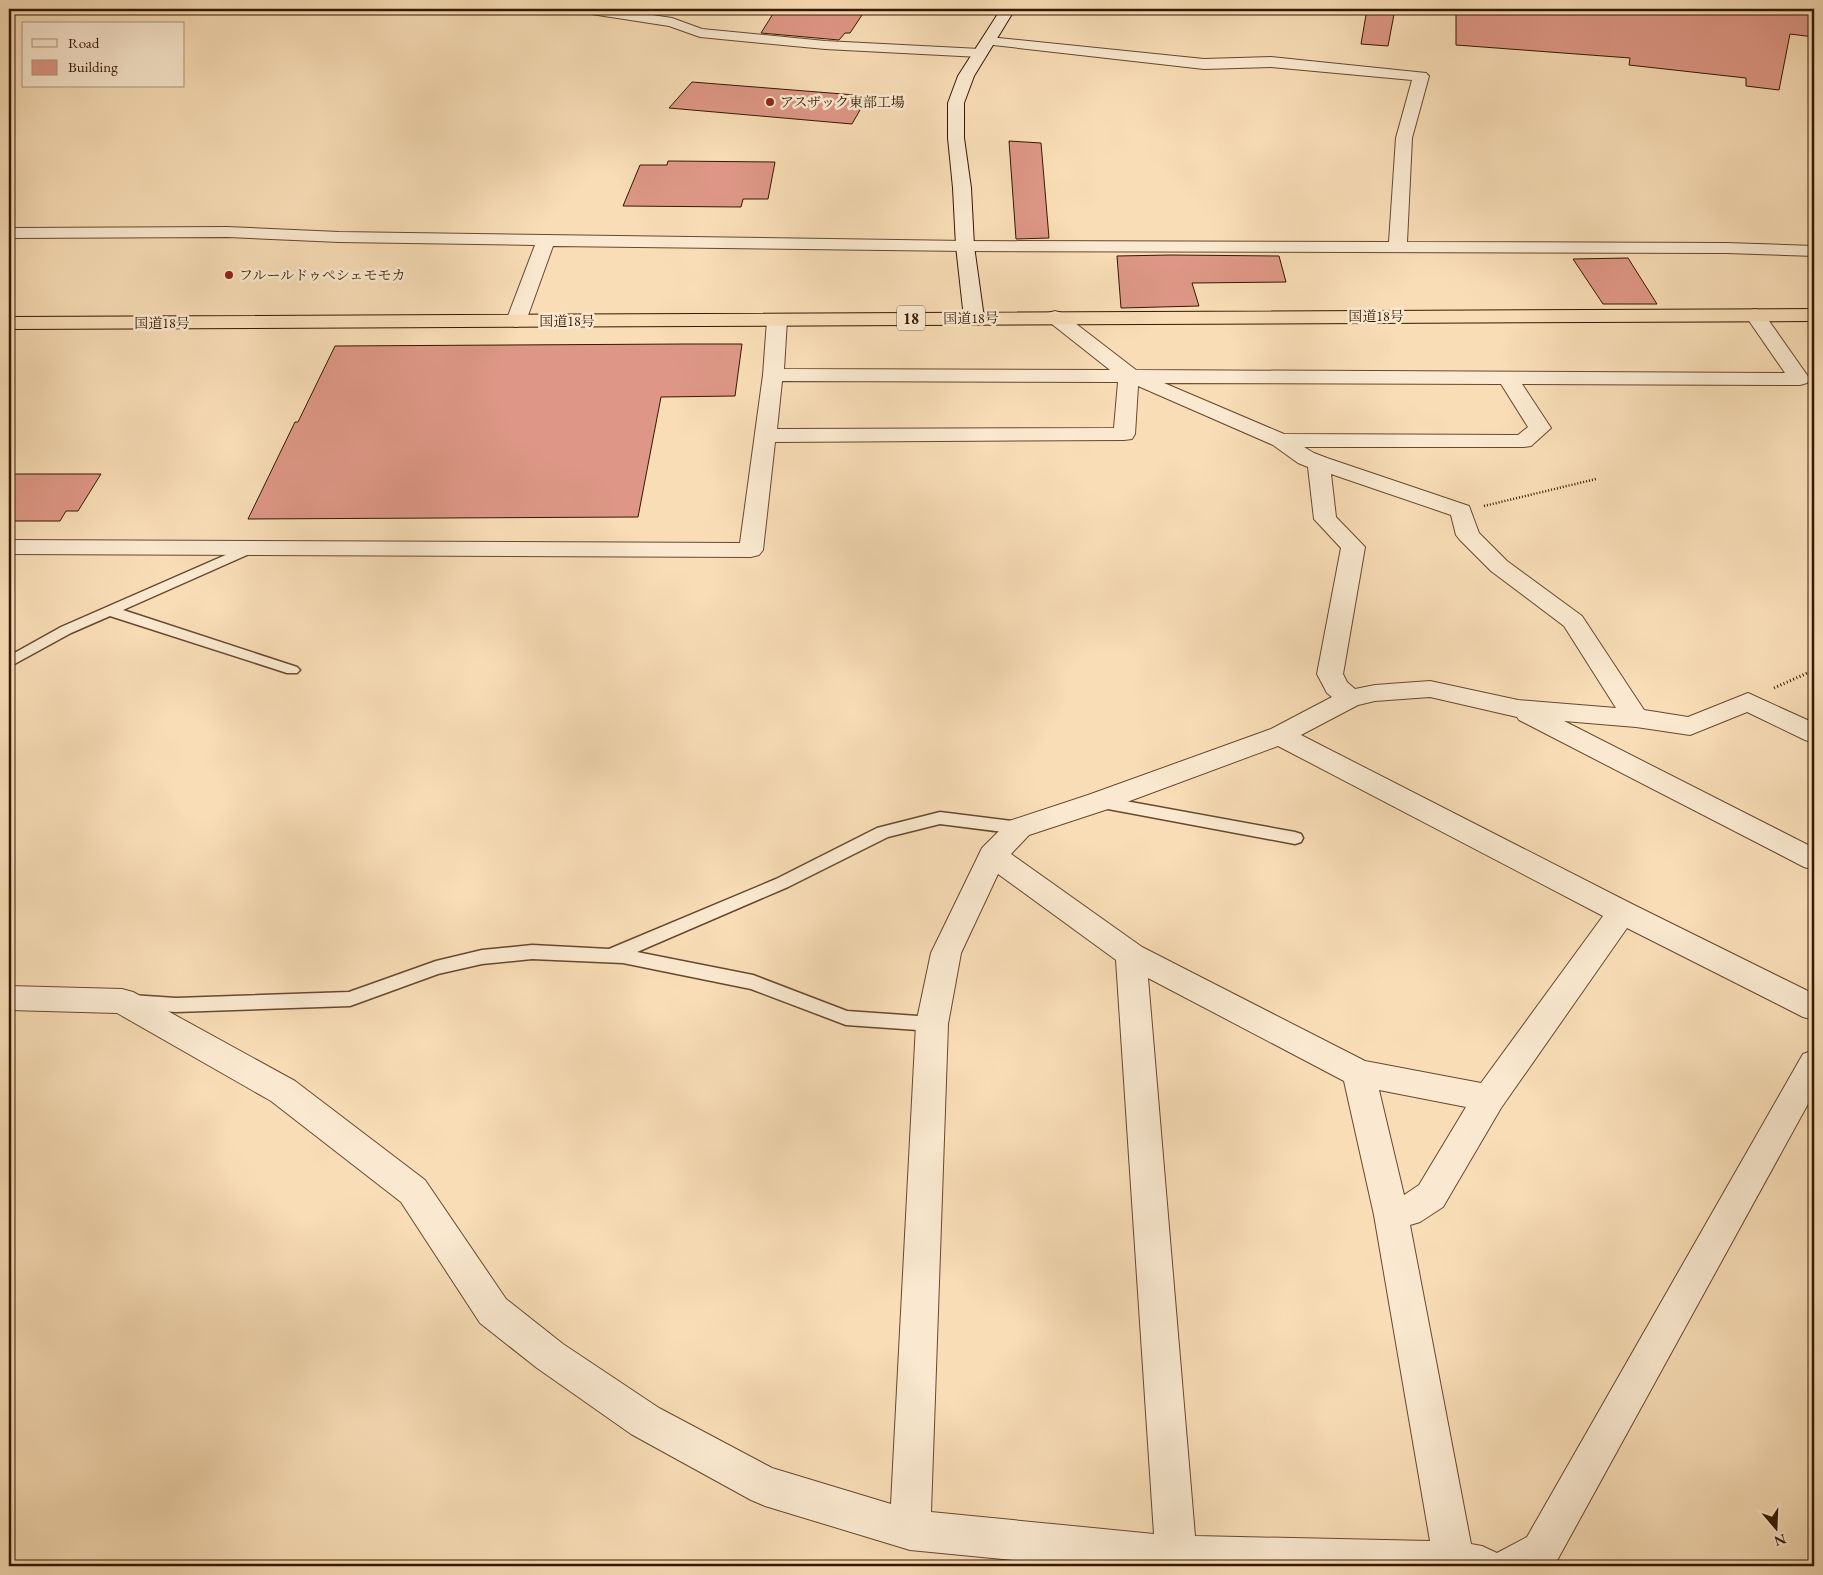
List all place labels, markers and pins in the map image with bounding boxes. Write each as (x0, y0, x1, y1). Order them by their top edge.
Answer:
place label: アスザック東部工場 (780, 93, 905, 111)
marker: アスザック東部工場 (764, 96, 776, 108)
place label: フルールドゥぺシェモモカ (239, 266, 406, 284)
marker: フルールドゥぺシェモモカ (223, 269, 235, 281)

